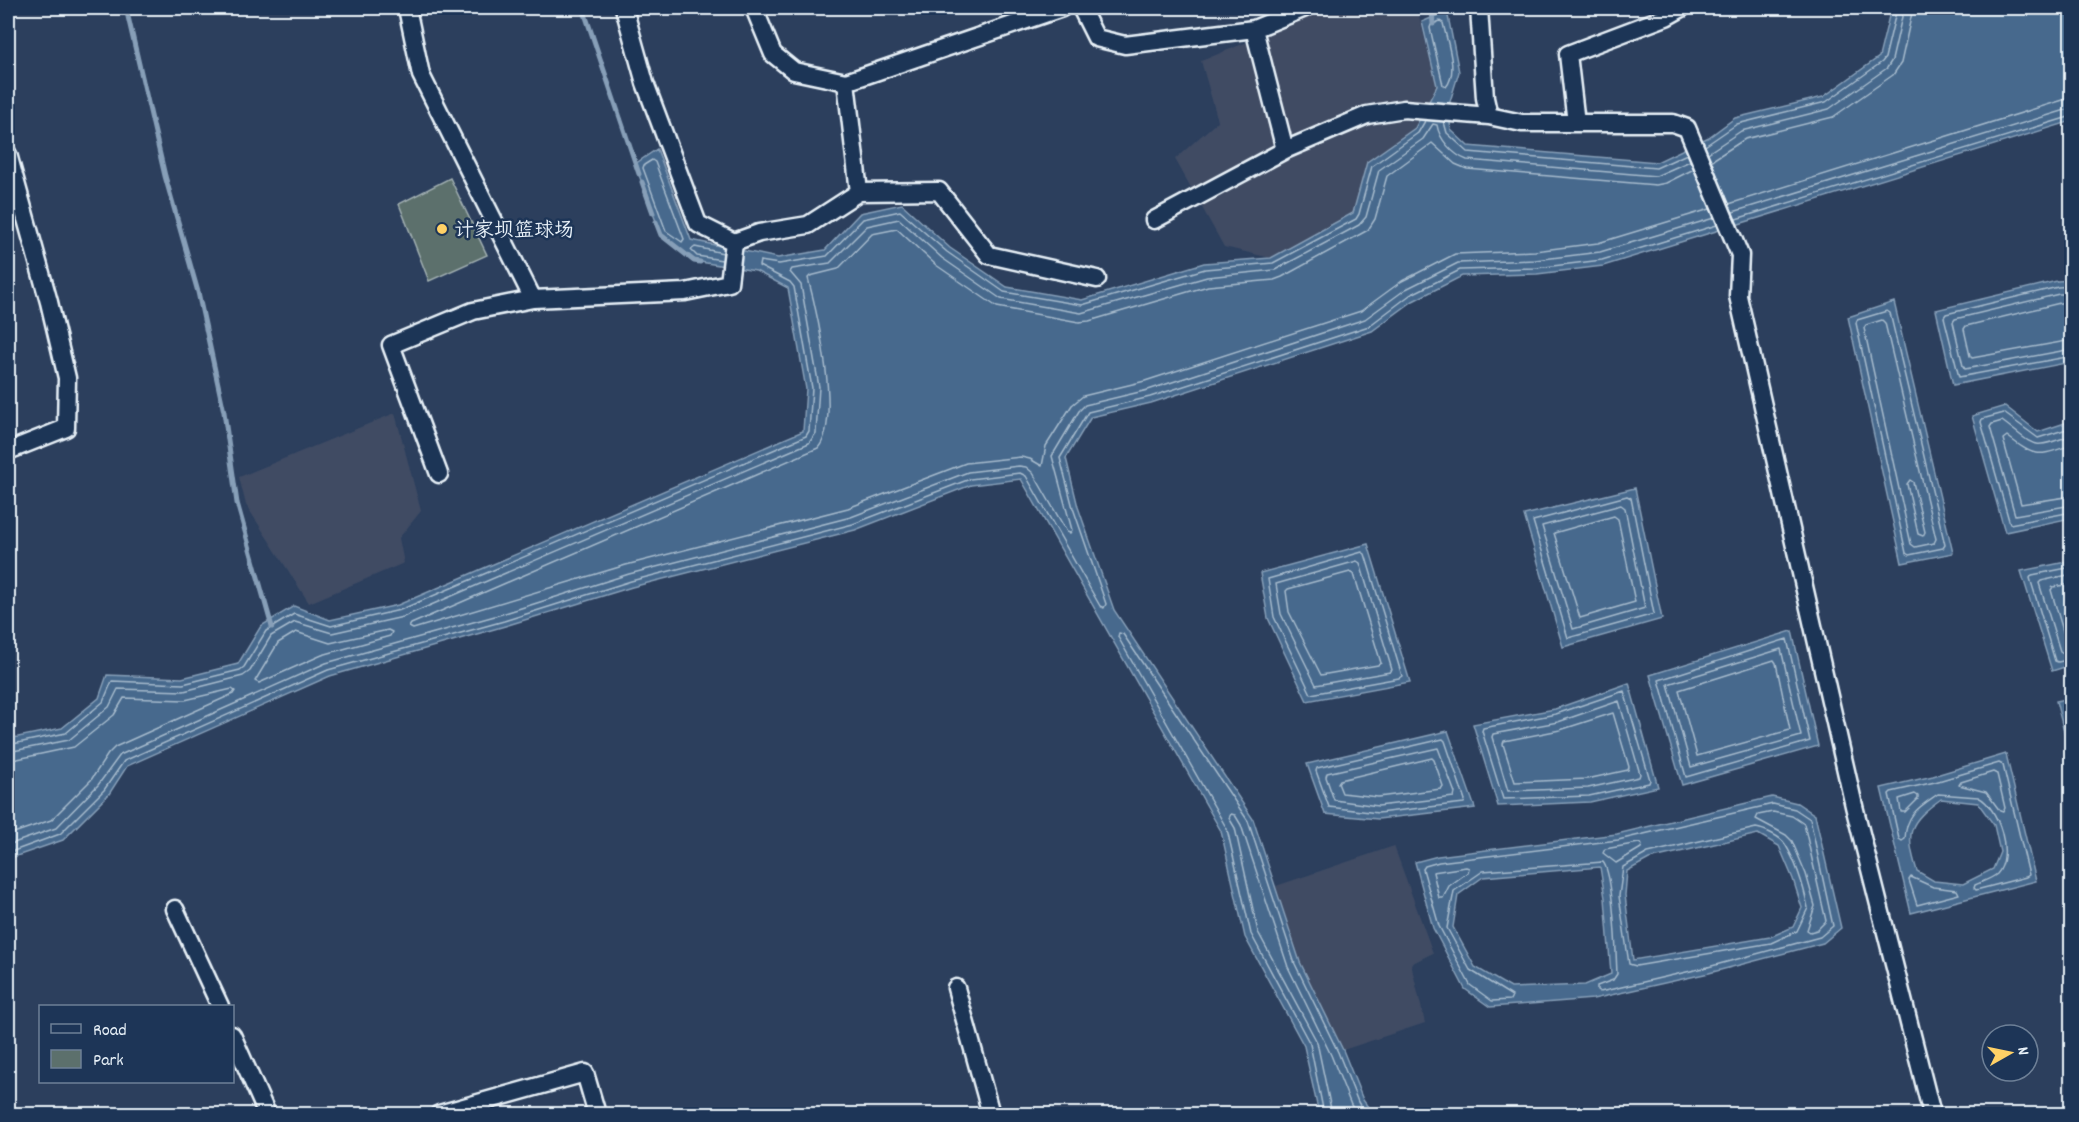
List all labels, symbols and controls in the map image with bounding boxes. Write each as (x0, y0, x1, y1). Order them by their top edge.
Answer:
place label: 计家坝篮球场 (454, 218, 574, 246)
marker: 计家坝篮球场 (435, 222, 449, 236)
legend (39, 1005, 234, 1083)
text: Road (93, 1019, 127, 1044)
north arrow (1980, 1023, 2040, 1083)
text: N (2010, 1045, 2034, 1057)
text: Park (93, 1049, 124, 1074)

